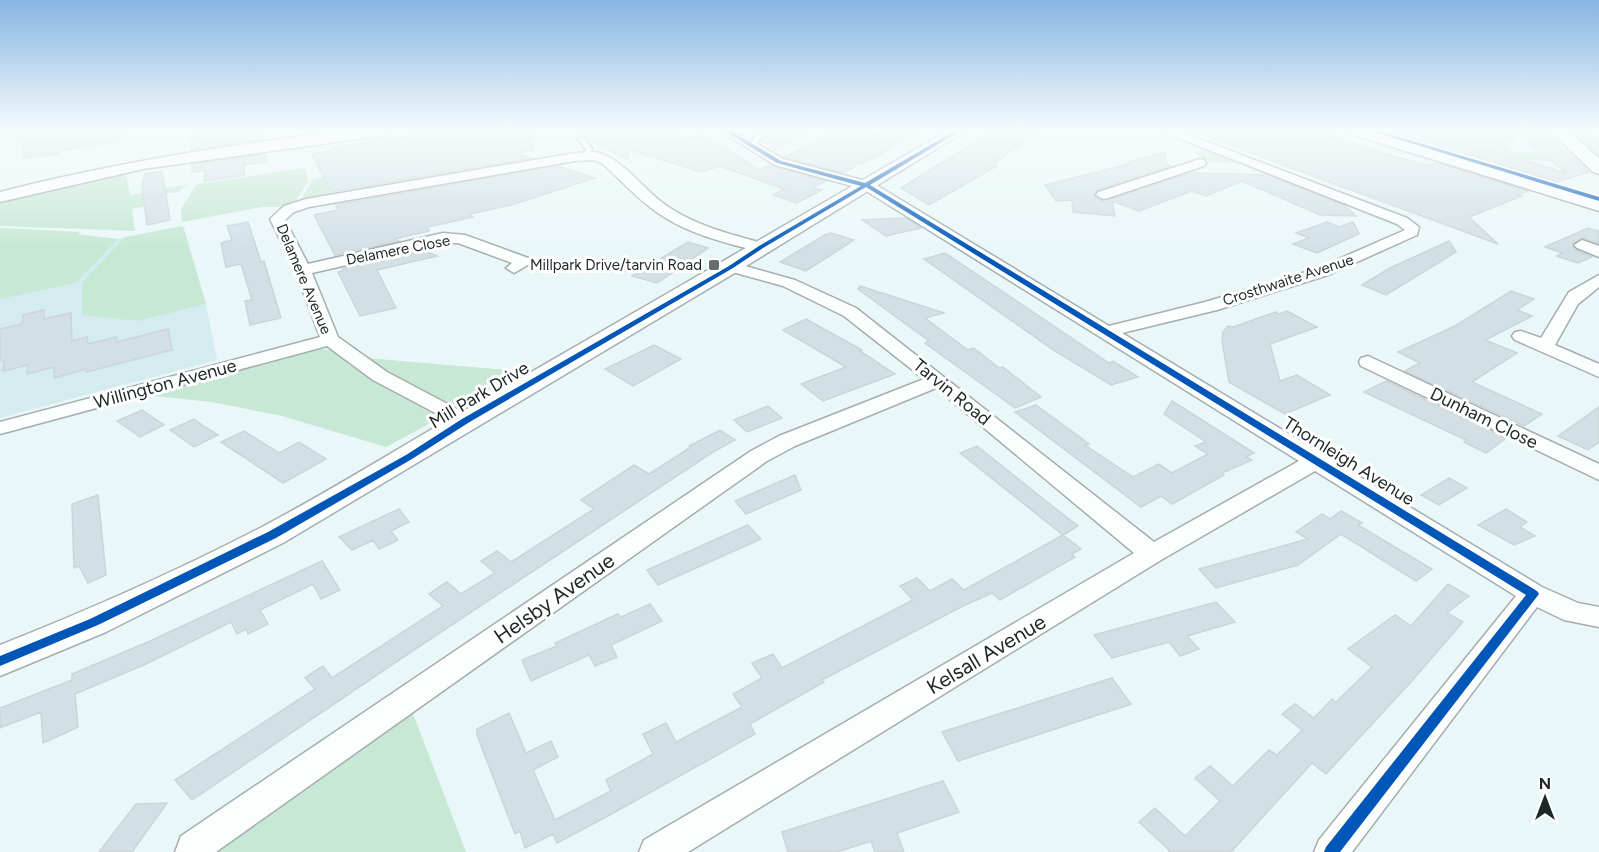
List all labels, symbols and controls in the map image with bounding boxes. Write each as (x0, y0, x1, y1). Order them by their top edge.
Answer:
street label: Delamere Avenue (273, 221, 335, 337)
street label: Delamere Close (345, 231, 451, 269)
street label: Crosthwaite Avenue (1220, 250, 1356, 310)
place label: Millpark Drive/tarvin Road (530, 256, 702, 274)
marker: Millpark Drive/tarvin Road (707, 258, 721, 272)
street label: Willington Avenue (91, 354, 239, 414)
street label: Tarvin Road (909, 354, 995, 430)
street label: Mill Park Drive (425, 357, 533, 433)
street label: Dunham Close (1427, 382, 1542, 454)
street label: Thornleigh Avenue (1279, 412, 1419, 510)
street label: Helsby Avenue (489, 547, 619, 649)
street label: Kelsall Avenue (922, 609, 1050, 699)
north arrow (1515, 768, 1575, 828)
text: N (1539, 774, 1551, 793)

